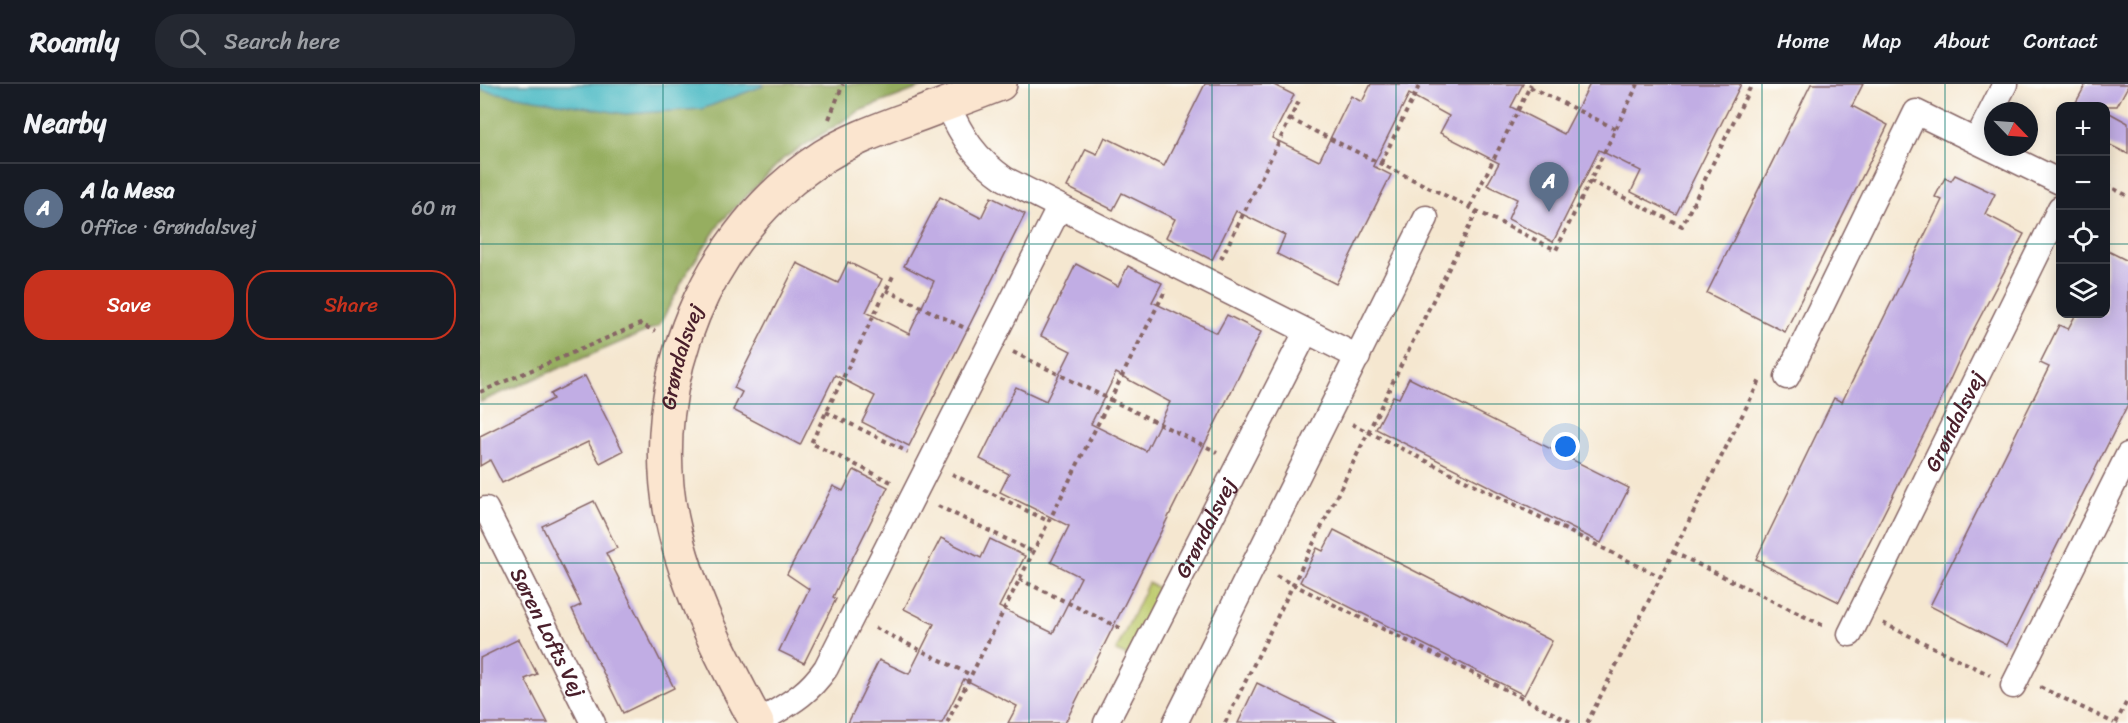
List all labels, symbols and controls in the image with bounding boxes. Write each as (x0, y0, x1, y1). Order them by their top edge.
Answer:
search box (155, 14, 575, 68)
text: Roamly (30, 17, 119, 66)
text: Search here (224, 22, 340, 61)
text: Home (1777, 22, 1829, 60)
text: Map (1862, 22, 1901, 60)
text: About (1934, 22, 1991, 60)
text: Contact (2024, 22, 2098, 60)
icon: search (176, 25, 209, 58)
text: Nearby (24, 100, 106, 146)
north arrow (1984, 102, 2038, 156)
map controls (2056, 102, 2110, 318)
button: + (2056, 102, 2110, 156)
button: − (2056, 156, 2110, 210)
pin: A (1530, 162, 1568, 212)
text: A la Mesa (81, 171, 175, 210)
text: A (37, 191, 50, 226)
text: 60 m (411, 191, 456, 226)
text: Office · Grøndalsvej (81, 210, 256, 245)
button: locate (2056, 210, 2110, 264)
button: layers (2056, 264, 2110, 318)
button: Save (24, 270, 234, 340)
button: Share (246, 270, 456, 340)
street label: Grøndalsvej (649, 298, 715, 412)
street label: Grøndalsvej (1914, 364, 1996, 478)
your location (1551, 432, 1580, 461)
street label: Grøndalsvej (1164, 471, 1247, 585)
street label: Søren Lofts Vej (499, 561, 596, 704)

